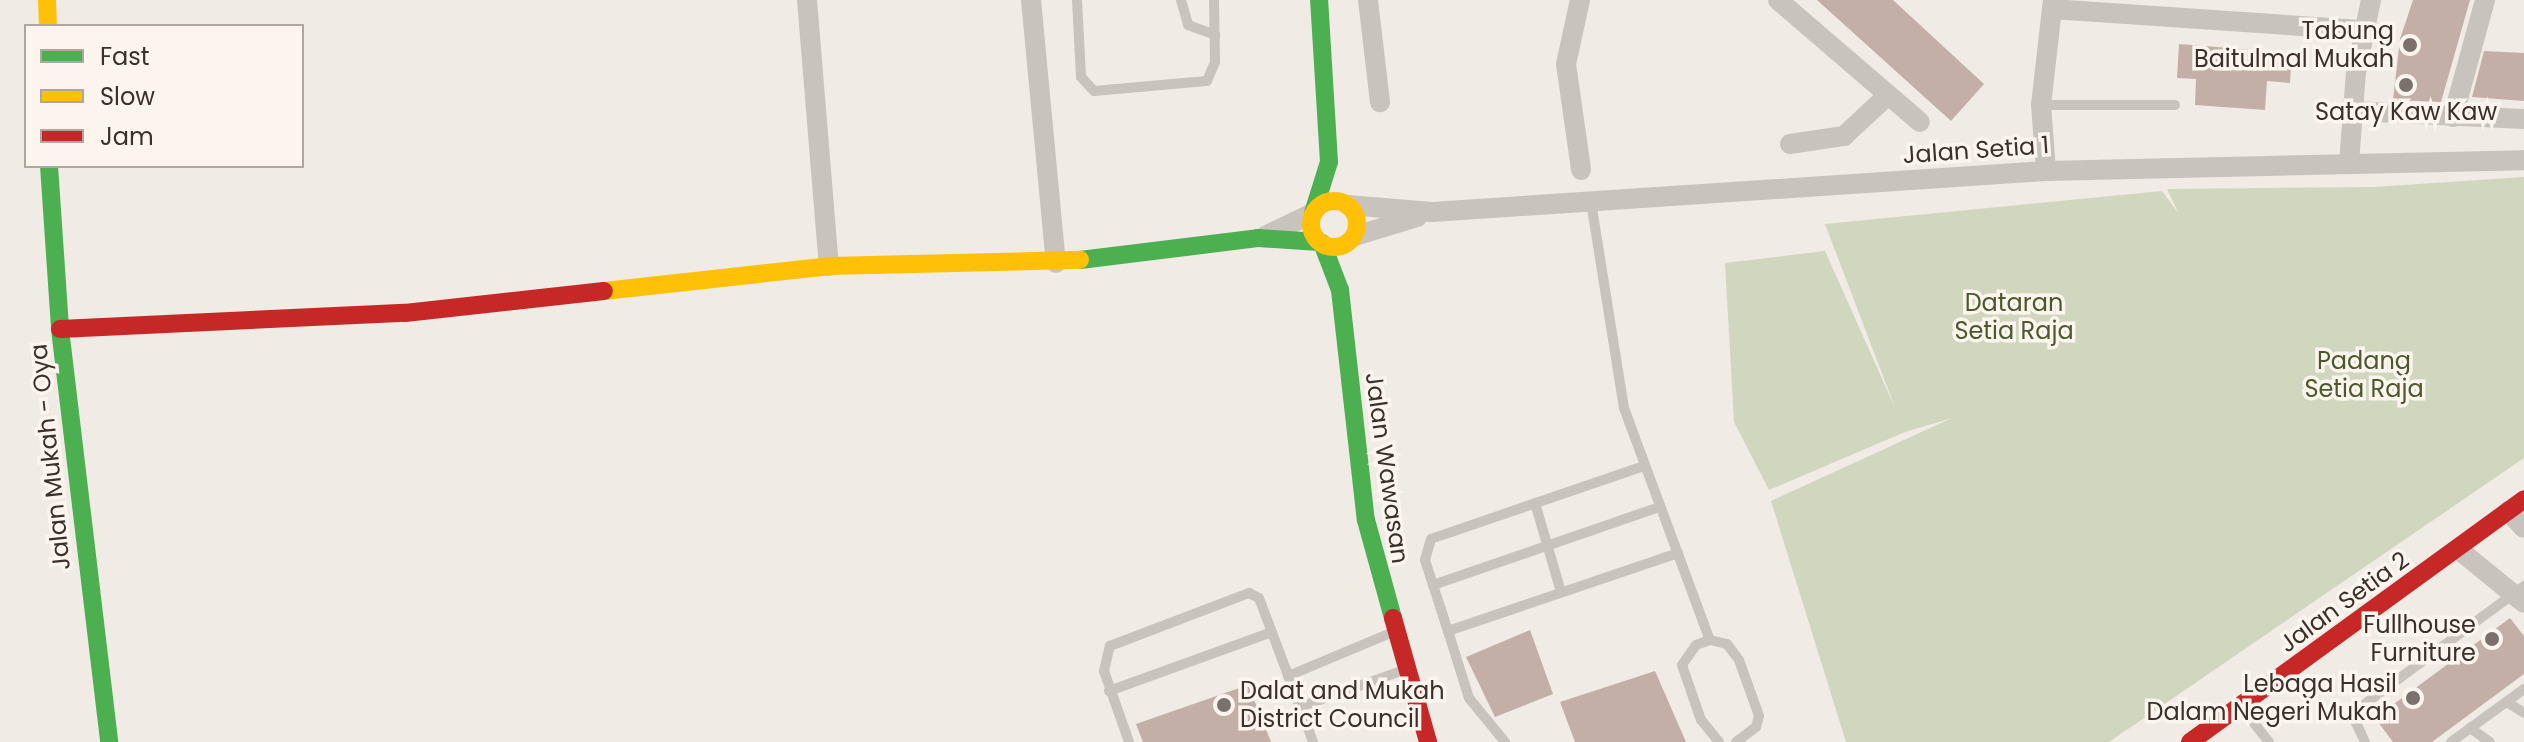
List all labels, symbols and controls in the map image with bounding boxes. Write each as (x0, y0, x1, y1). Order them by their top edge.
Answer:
place label: Tabung Baitulmal Mukah (2194, 17, 2394, 73)
legend (24, 24, 304, 168)
marker: Tabung Baitulmal Mukah (2401, 36, 2419, 54)
text: Fast (100, 40, 150, 73)
marker: Satay Kaw Kaw (2397, 76, 2415, 94)
text: Slow (100, 80, 155, 113)
place label: Satay Kaw Kaw (2315, 98, 2497, 126)
text: Jam (100, 120, 154, 153)
street label: Jalan Setia 1 (1902, 131, 2050, 169)
park label: Dataran Setia Raja (1954, 289, 2074, 345)
street label: Jalan Mukah - Oya (24, 342, 76, 572)
park label: Padang Setia Raja (2304, 347, 2424, 403)
street label: Jalan Wawasan (1359, 371, 1415, 565)
street label: Jalan Setia 2 (2274, 545, 2414, 659)
place label: Fullhouse Furniture (2363, 611, 2476, 667)
marker: Fullhouse Furniture (2483, 630, 2501, 648)
place label: Lebaga Hasil Dalam Negeri Mukah (2146, 670, 2397, 726)
place label: Dalat and Mukah District Council (1240, 677, 1445, 733)
marker: Lebaga Hasil Dalam Negeri Mukah (2404, 689, 2422, 707)
marker: Dalat and Mukah District Council (1215, 696, 1233, 714)

